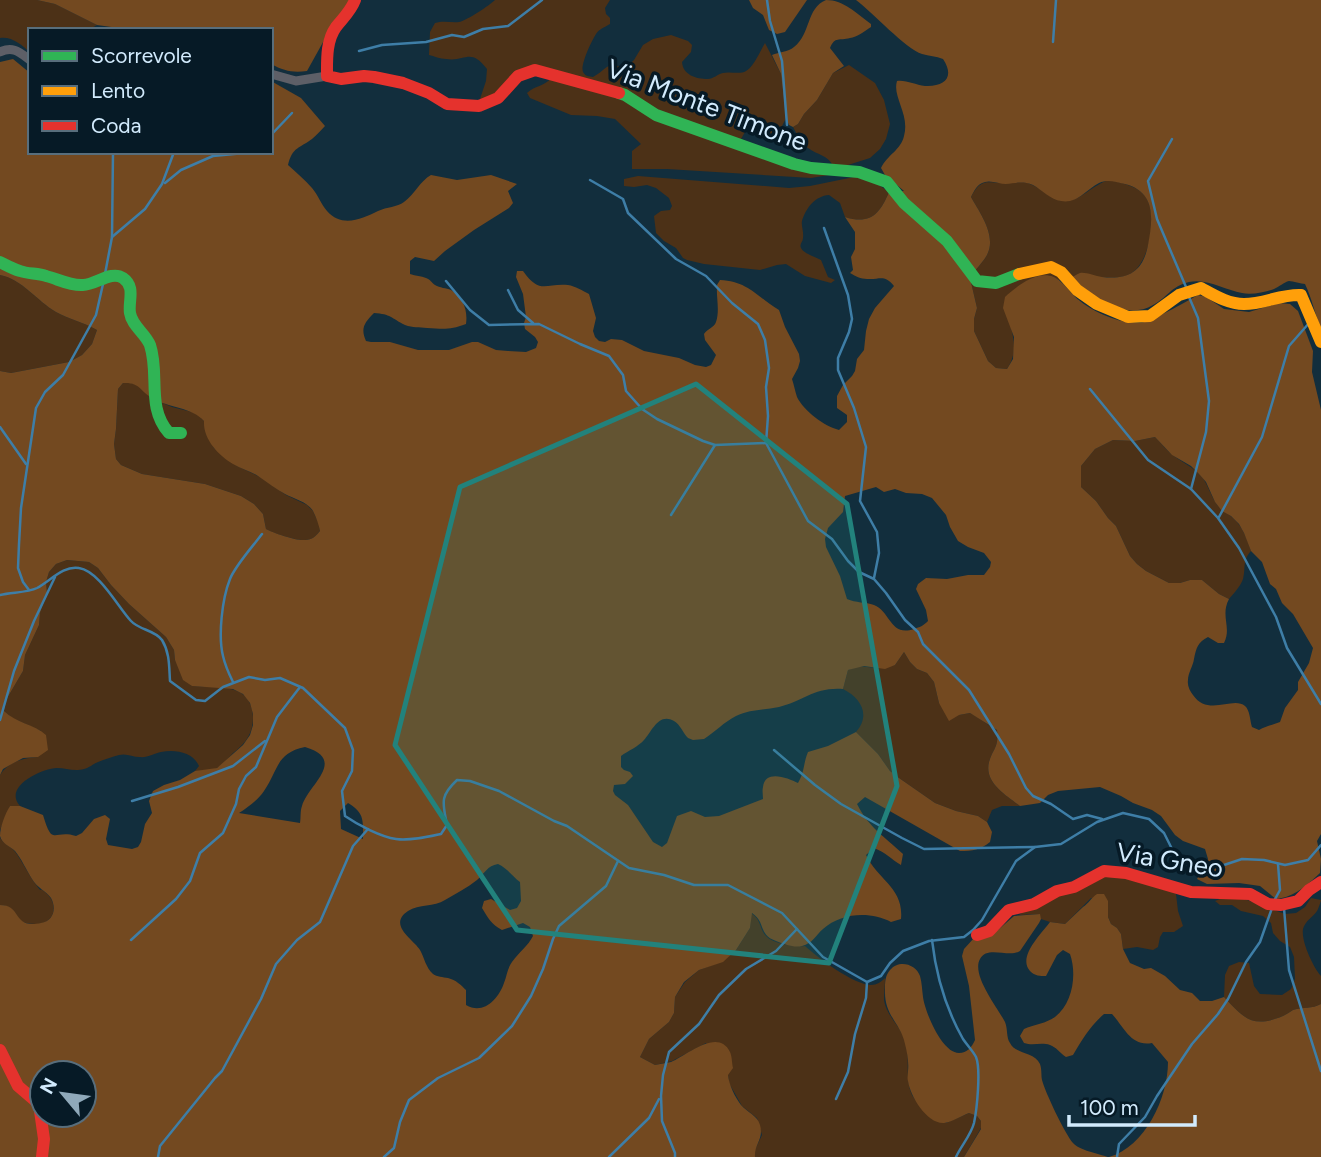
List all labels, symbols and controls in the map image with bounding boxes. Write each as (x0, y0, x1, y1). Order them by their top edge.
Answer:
legend (28, 28, 273, 154)
text: Scorrevole (91, 43, 192, 68)
street label: Via Monte Timone (602, 52, 812, 158)
text: Lento (91, 78, 145, 103)
text: Coda (91, 113, 141, 138)
street label: Via Gneo (1115, 836, 1225, 884)
north arrow (28, 1059, 98, 1129)
text: N (35, 1074, 62, 1098)
scale bar (1069, 1084, 1195, 1128)
text: 100 m (1080, 1095, 1139, 1120)

